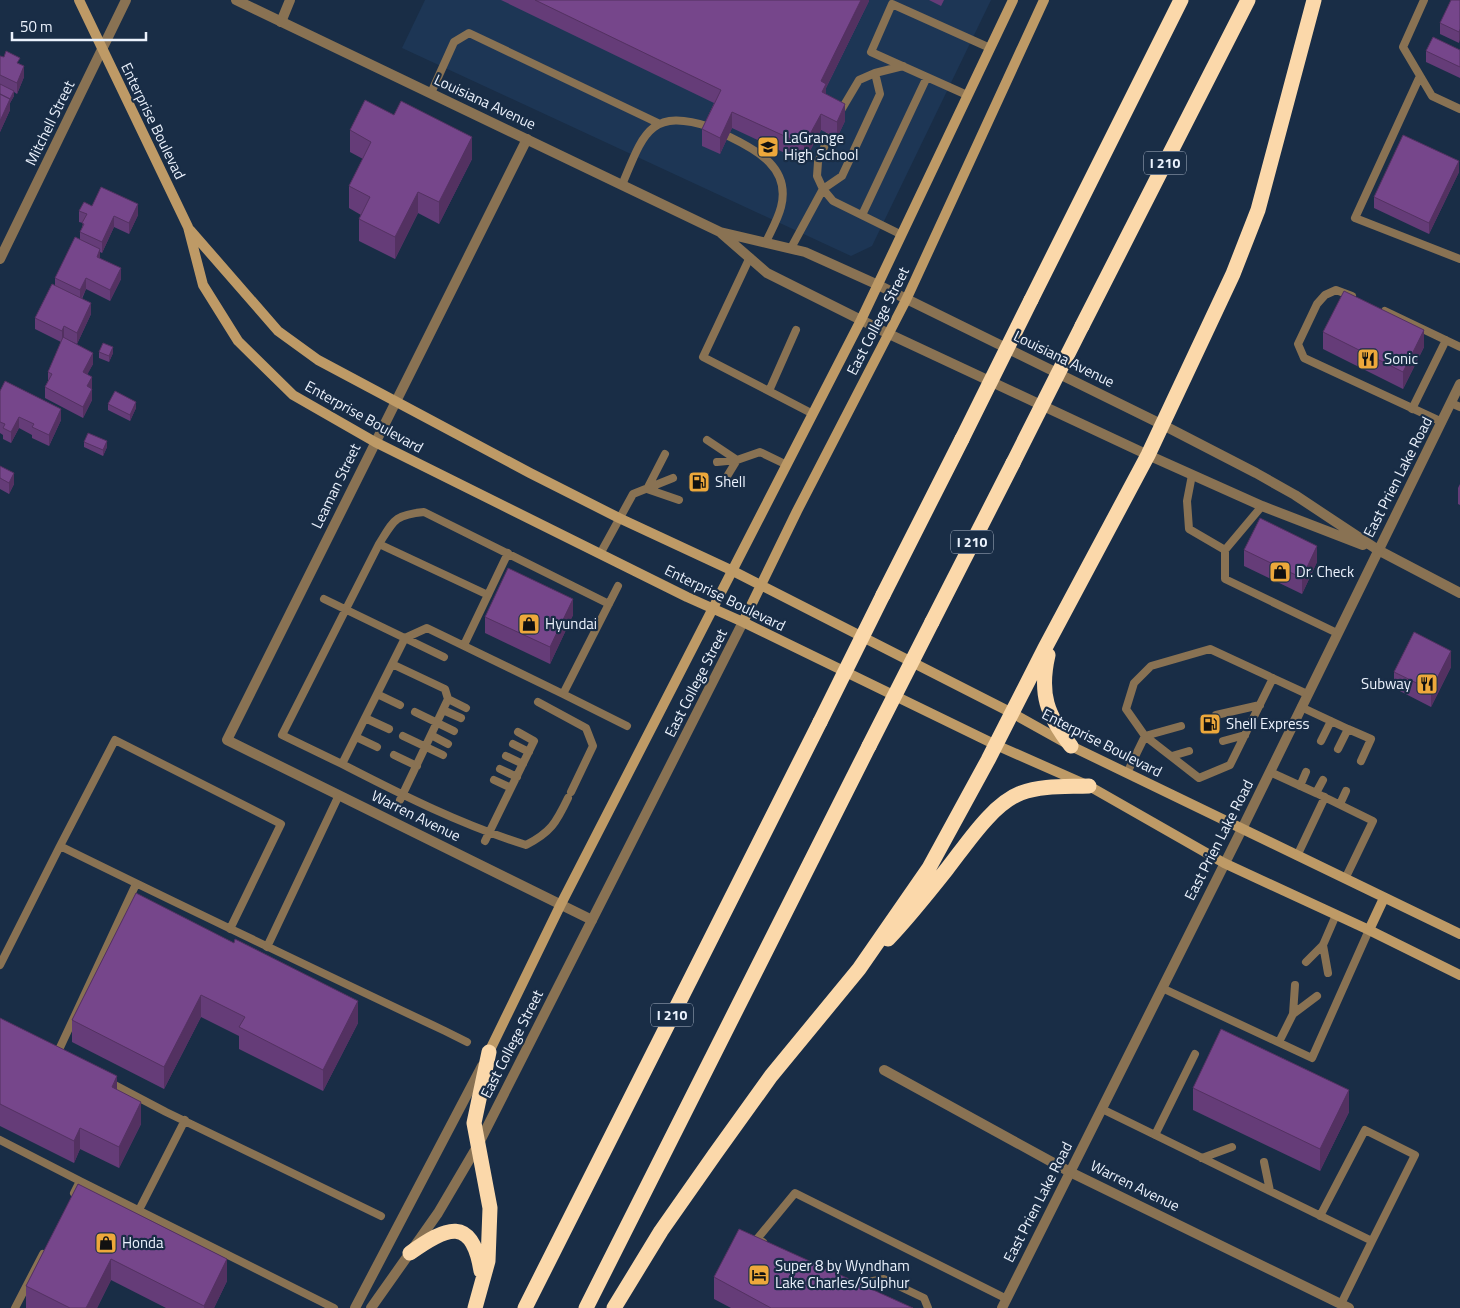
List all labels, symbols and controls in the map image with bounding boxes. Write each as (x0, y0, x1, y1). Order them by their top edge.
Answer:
scale bar (12, 10, 146, 42)
text: 50 m (20, 15, 53, 38)
street label: Enterprise Boulevad (115, 59, 192, 183)
street label: Louisiana Avenue (431, 68, 540, 135)
street label: Mitchell Street (19, 76, 80, 169)
place label: LaGrange High School (784, 126, 859, 166)
school or university icon: LaGrange High School (756, 135, 780, 159)
road number: I 210 (1144, 152, 1186, 174)
street label: East College Street (840, 262, 915, 379)
street label: Louisiana Avenue (1010, 324, 1119, 393)
restaurant icon: Sonic (1356, 347, 1380, 371)
place label: Sonic (1384, 347, 1418, 370)
street label: Enterprise Boulevard (301, 374, 428, 459)
street label: East Prien Lake Road (1357, 412, 1438, 541)
street label: Leaman Street (305, 439, 366, 532)
fuel station icon: Shell (687, 470, 711, 494)
place label: Shell (715, 470, 746, 493)
road number: I 210 (951, 530, 993, 554)
street label: Enterprise Boulevard (661, 558, 790, 637)
shop icon: Dr. Check (1268, 560, 1292, 584)
place label: Dr. Check (1296, 560, 1354, 583)
shop icon: Hyundai (517, 612, 541, 636)
place label: Hyundai (545, 612, 597, 635)
street label: East College Street (658, 624, 733, 741)
place label: Subway (1361, 672, 1411, 695)
restaurant icon: Subway (1415, 672, 1439, 696)
street label: Enterprise Boulevard (1038, 702, 1166, 783)
fuel station icon: Shell Express (1198, 712, 1222, 736)
place label: Shell Express (1226, 712, 1310, 735)
street label: East Prien Lake Road (1178, 775, 1259, 904)
street label: Warren Avenue (368, 784, 465, 847)
street label: East College Street (474, 985, 549, 1102)
road number: I 210 (651, 1004, 693, 1026)
street label: East Prien Lake Road (997, 1137, 1078, 1266)
street label: Warren Avenue (1087, 1154, 1184, 1217)
shop icon: Honda (94, 1231, 118, 1255)
place label: Honda (122, 1231, 164, 1254)
place label: Super 8 by Wyndham Lake Charles/Sulphur (775, 1254, 910, 1294)
hotel icon: Super 8 by Wyndham Lake Charles/Sulphur (747, 1263, 771, 1287)

